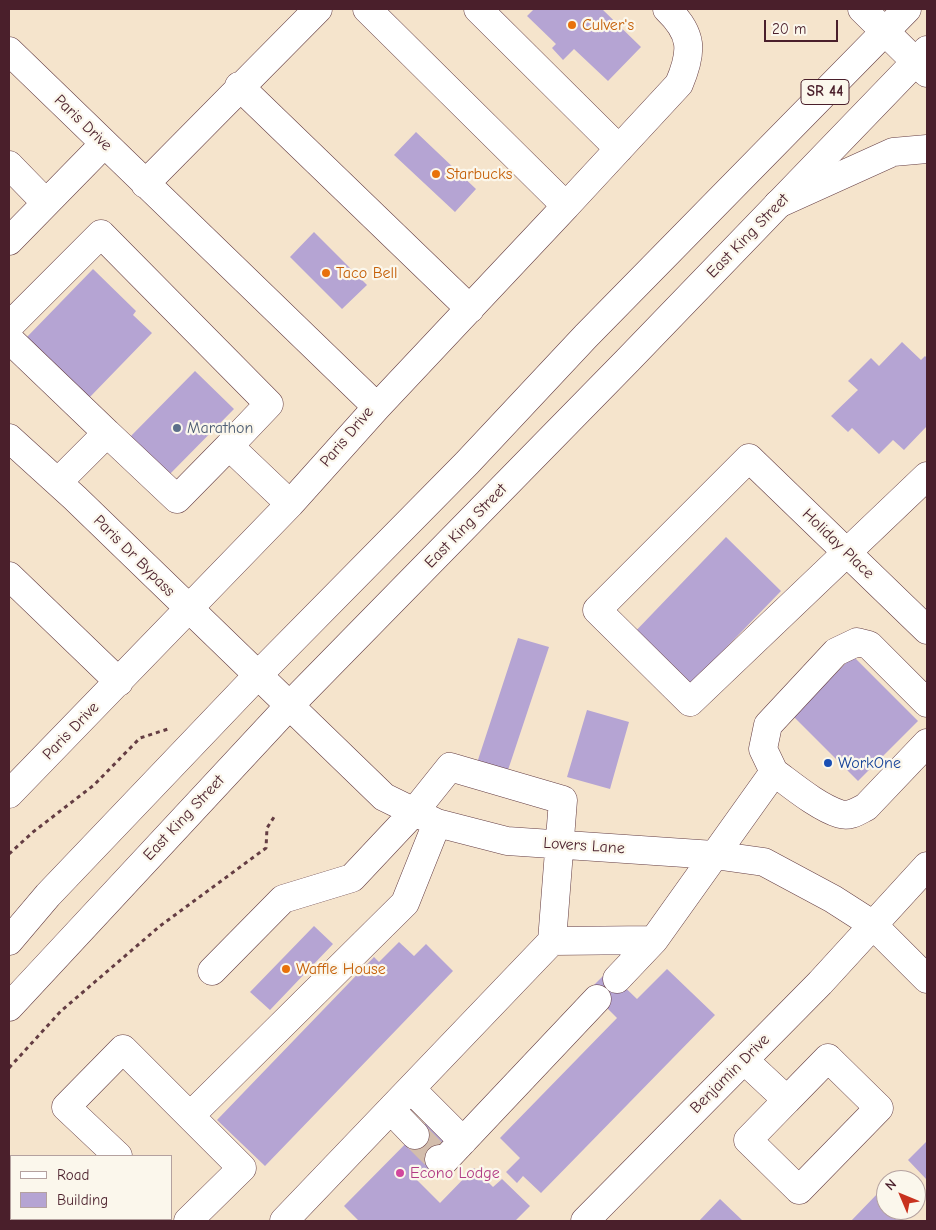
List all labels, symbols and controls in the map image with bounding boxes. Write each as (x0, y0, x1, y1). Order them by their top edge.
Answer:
scale bar (766, 10, 840, 42)
place label: Culver's (582, 15, 634, 35)
marker: Culver's (566, 19, 578, 31)
text: 20 m (772, 20, 806, 38)
road number: SR 44 (801, 80, 849, 104)
street label: Paris Drive (50, 91, 116, 155)
place label: Starbucks (446, 164, 512, 184)
marker: Starbucks (430, 168, 442, 180)
street label: East King Street (703, 190, 793, 282)
place label: Taco Bell (336, 263, 398, 283)
marker: Taco Bell (320, 267, 332, 279)
street label: Paris Drive (316, 403, 378, 471)
place label: Marathon (187, 418, 253, 438)
marker: Marathon (171, 422, 183, 434)
street label: East King Street (421, 480, 511, 572)
street label: Holiday Place (798, 505, 878, 583)
street label: Paris Dr Bypass (89, 511, 179, 601)
street label: Paris Drive (39, 698, 103, 764)
place label: WorkOne (838, 753, 901, 773)
marker: WorkOne (822, 757, 834, 769)
street label: East King Street (140, 771, 228, 865)
street label: Lovers Lane (543, 834, 625, 858)
place label: Waffle House (296, 959, 386, 979)
marker: Waffle House (280, 963, 292, 975)
street label: Benjamin Drive (686, 1030, 774, 1118)
legend (10, 1155, 172, 1220)
place label: Econo Lodge (410, 1163, 500, 1183)
text: Road (57, 1166, 89, 1184)
marker: Econo Lodge (394, 1167, 406, 1179)
north arrow (876, 1170, 926, 1220)
text: N (881, 1176, 900, 1194)
text: Building (57, 1191, 108, 1209)

